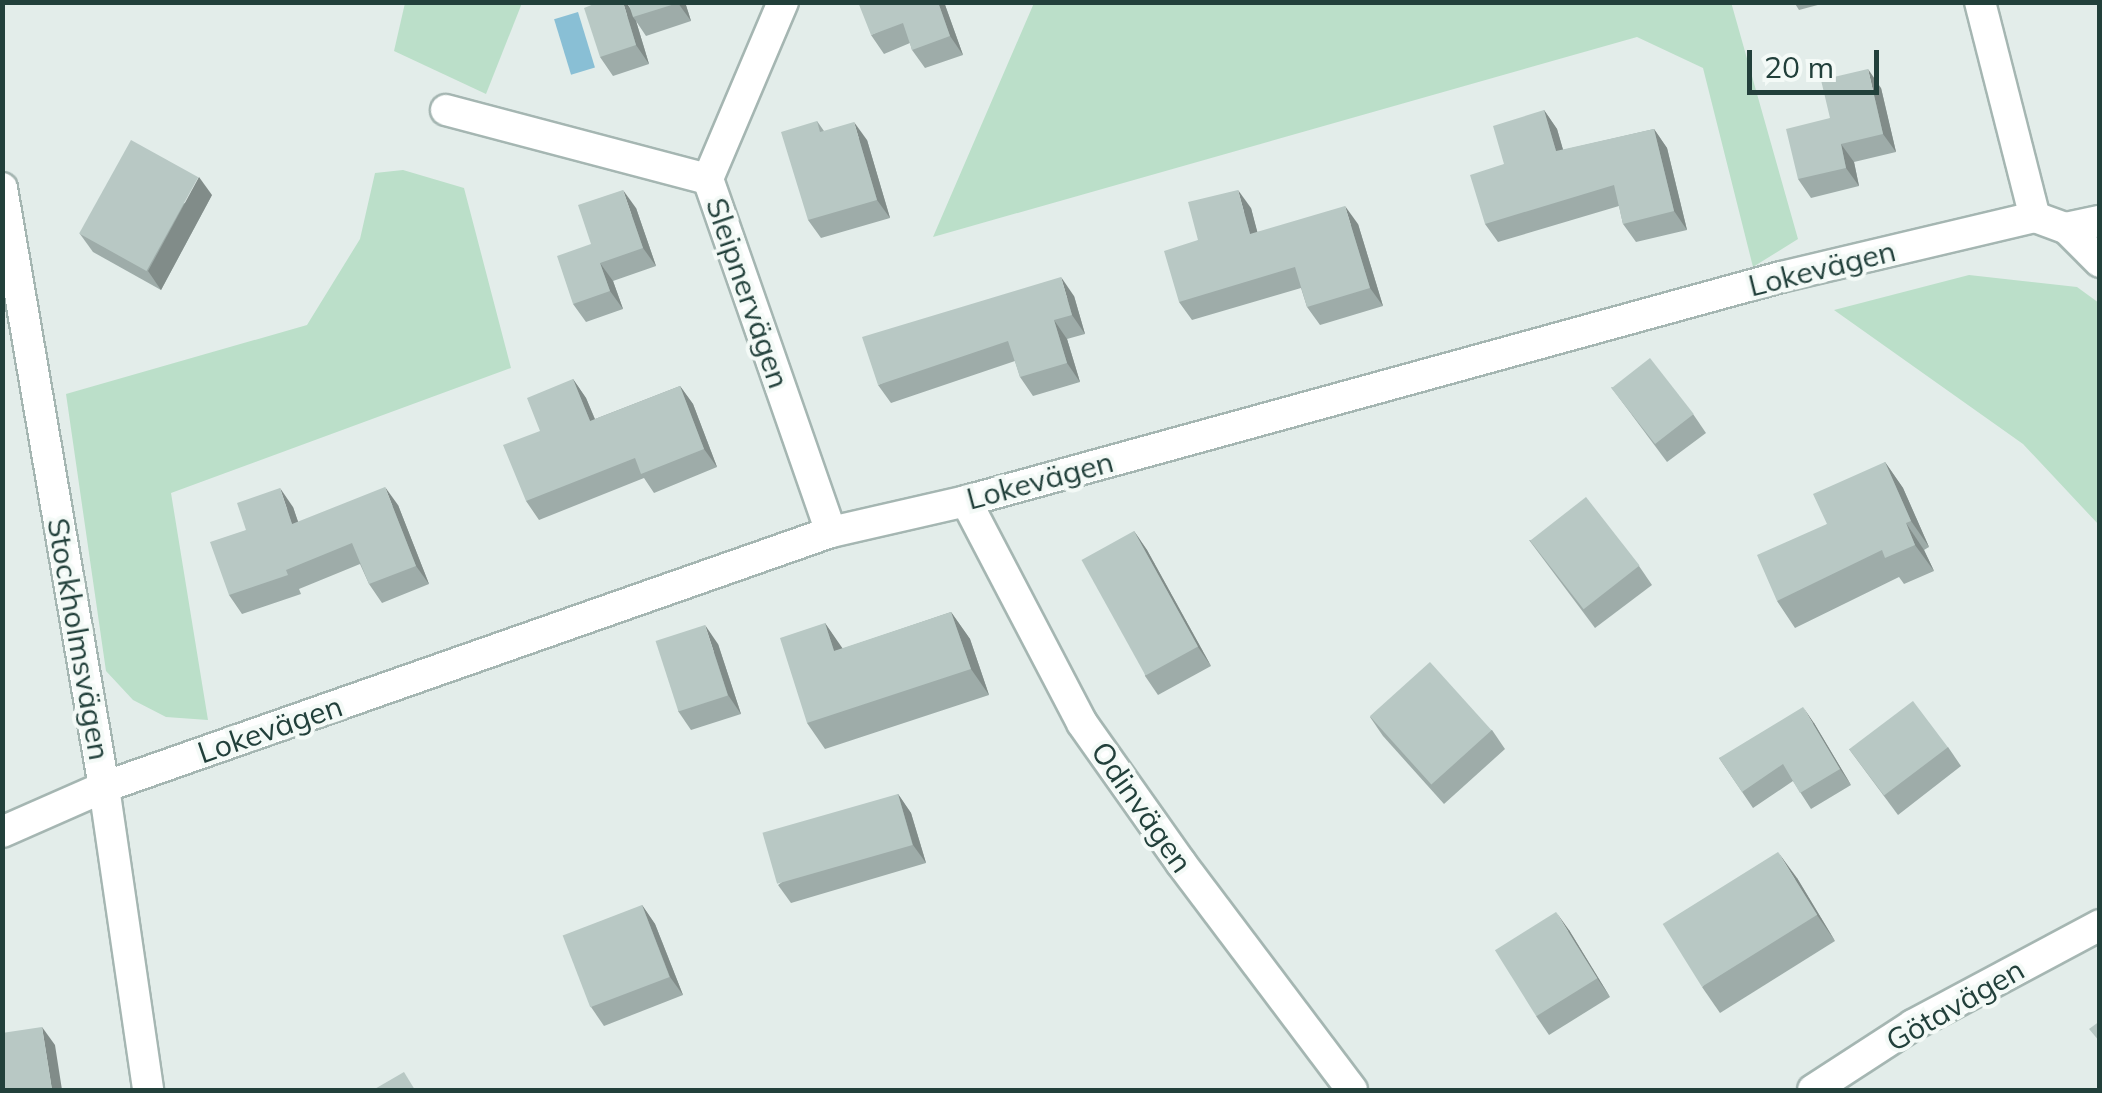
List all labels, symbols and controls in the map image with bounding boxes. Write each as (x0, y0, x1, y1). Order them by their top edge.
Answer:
scale bar (1752, 30, 1884, 92)
text: 20 m (1764, 48, 1834, 86)
street label: Sleipnervägen (699, 193, 797, 393)
street label: Lokevägen (1745, 232, 1899, 304)
street label: Lokevägen (963, 443, 1117, 517)
street label: Stockholmsvägen (40, 515, 118, 763)
street label: Lokevägen (193, 687, 347, 771)
street label: Odinvägen (1084, 735, 1200, 879)
street label: Götavägen (1880, 951, 2030, 1059)

